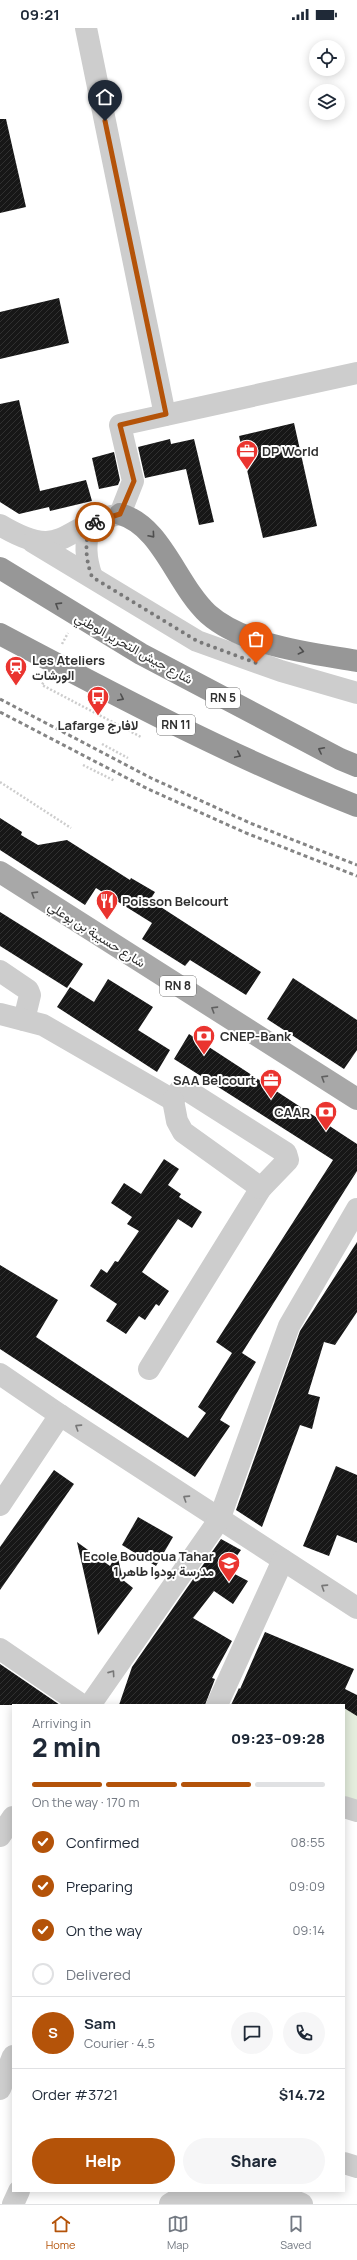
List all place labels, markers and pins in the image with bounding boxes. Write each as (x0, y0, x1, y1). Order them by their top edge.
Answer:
pin (88, 80, 122, 121)
office icon: DP World (234, 438, 260, 471)
place label: DP World (262, 442, 319, 460)
pin (239, 622, 273, 663)
place label: Les Ateliers الورشات (32, 651, 105, 684)
station icon: Les Ateliers الورشات (3, 654, 29, 687)
bus stop icon: Lafarge لافارج (85, 684, 111, 717)
place label: Lafarge لافارج (57, 716, 139, 734)
restaurant icon: Poisson Belcourt (94, 888, 120, 921)
place label: Poisson Belcourt (122, 892, 229, 910)
bank icon: CNEP-Bank (191, 1023, 217, 1056)
place label: CNEP-Bank (220, 1027, 292, 1045)
office icon: SAA Belcourt (258, 1067, 284, 1100)
place label: SAA Belcourt (173, 1071, 256, 1089)
bank icon: CAAR (313, 1099, 339, 1132)
place label: CAAR (274, 1103, 310, 1121)
place label: Ecole Boudoua Tahar 1 مدرسة بودوا طاهر (83, 1547, 214, 1580)
school or university icon: Ecole Boudoua Tahar 1 مدرسة بودوا طاهر (216, 1550, 242, 1583)

